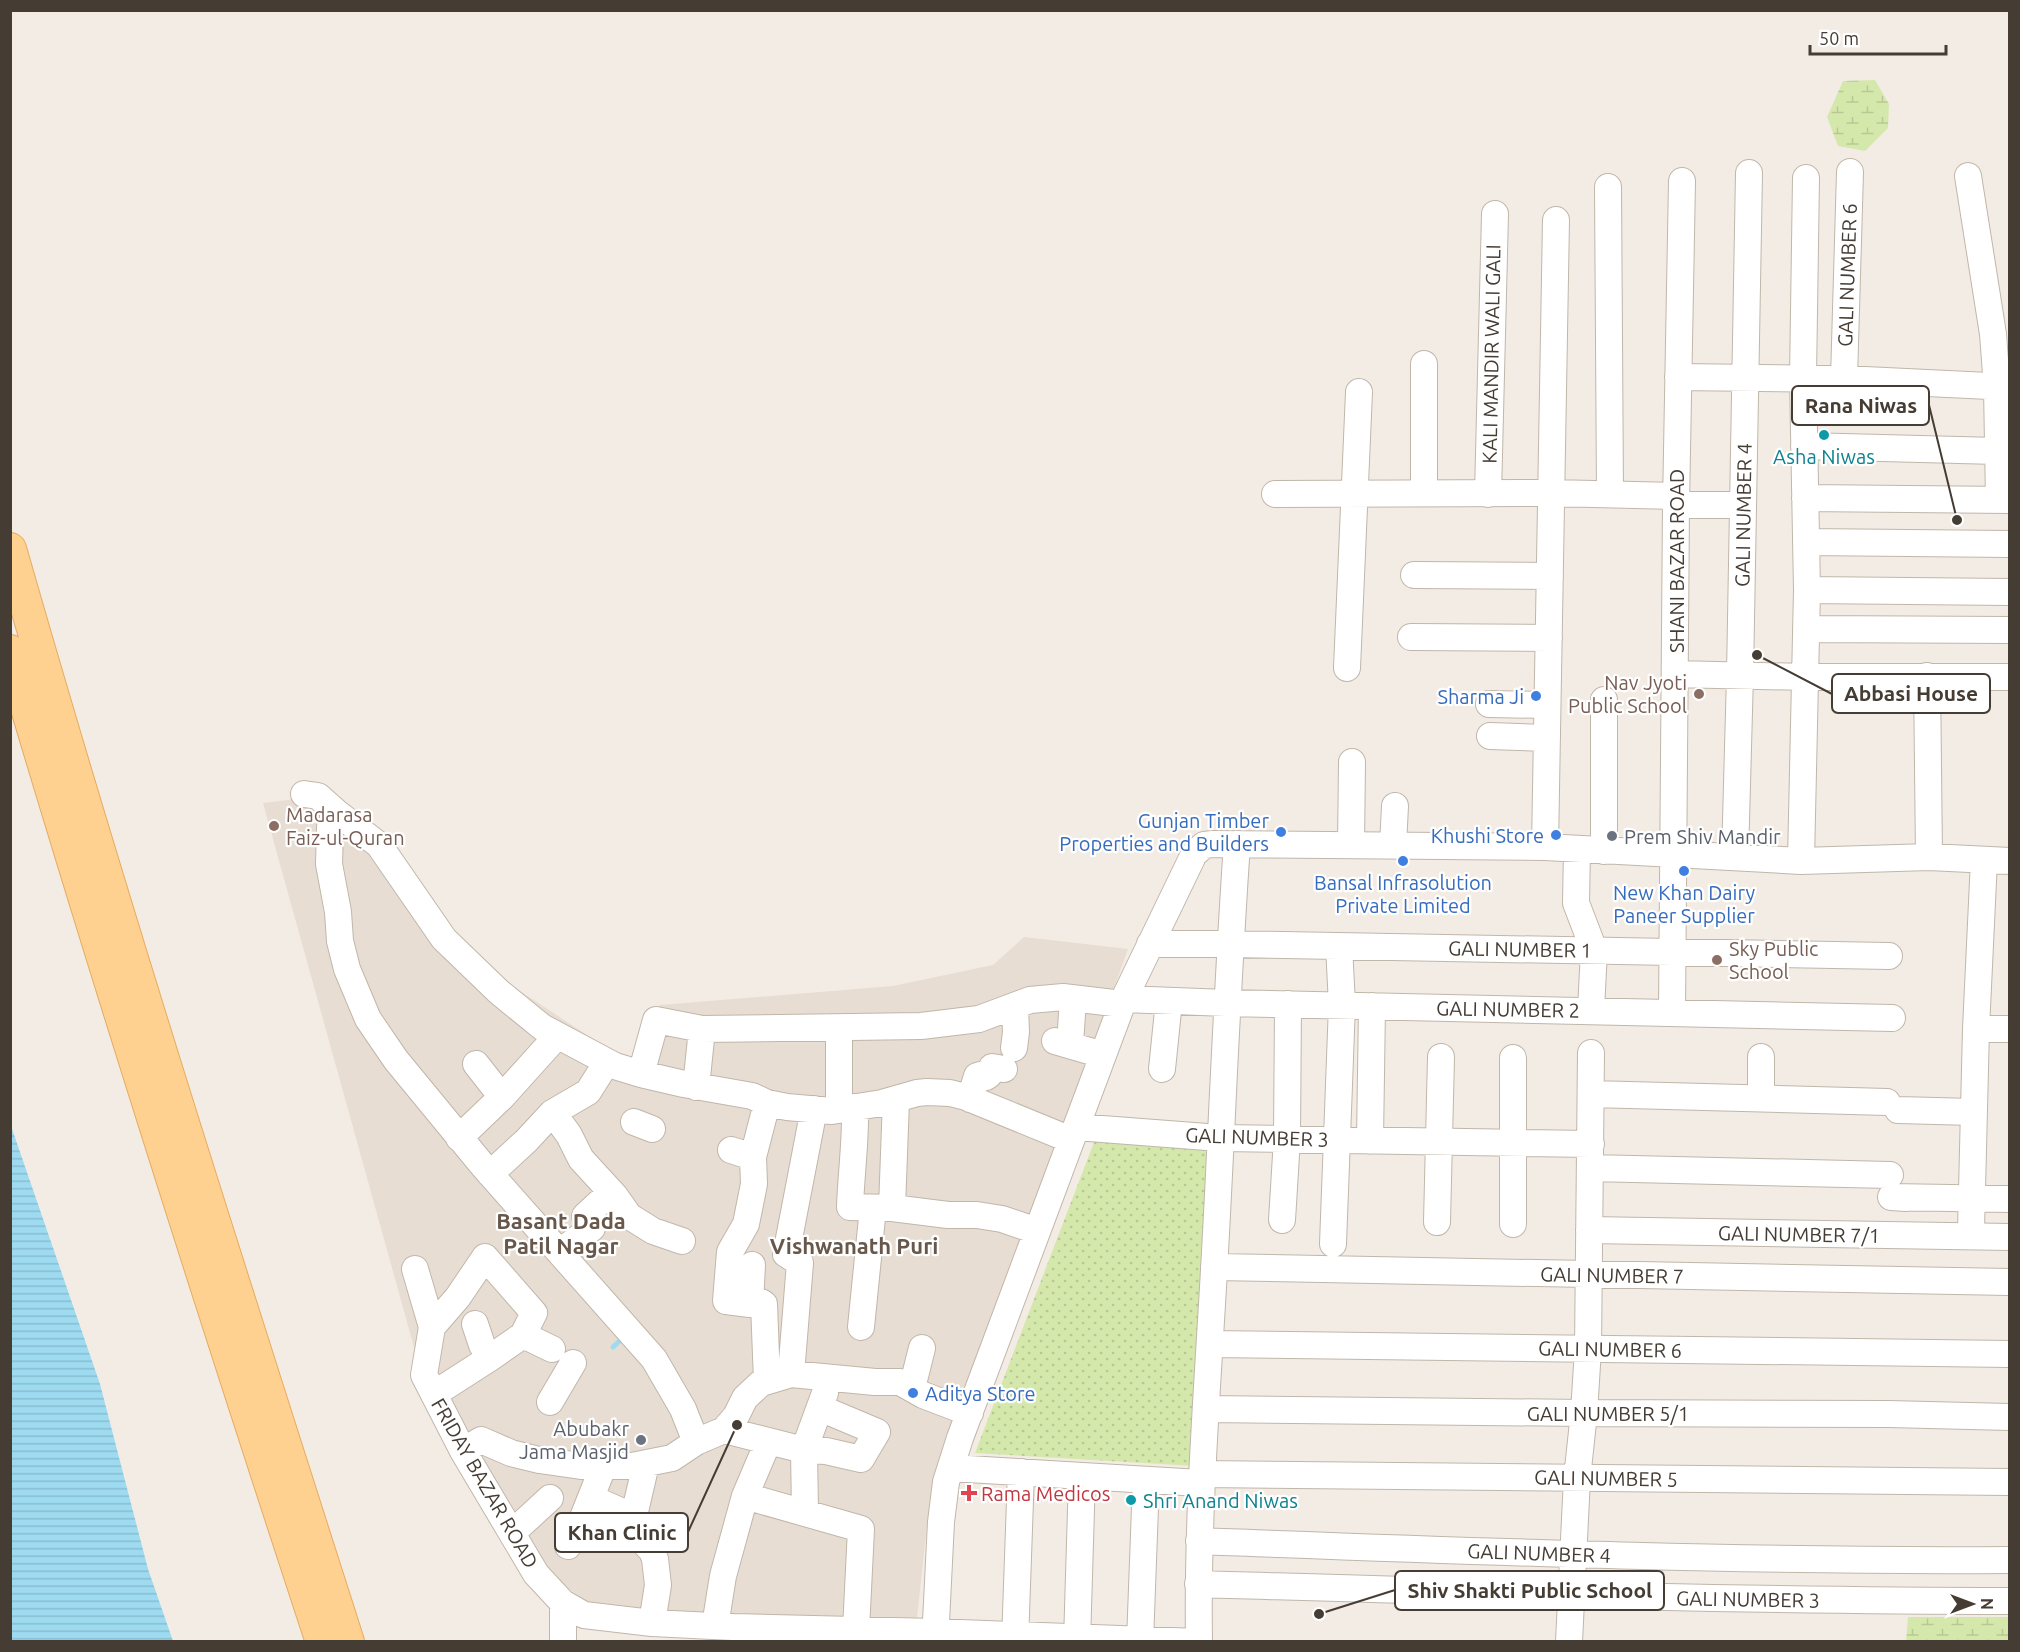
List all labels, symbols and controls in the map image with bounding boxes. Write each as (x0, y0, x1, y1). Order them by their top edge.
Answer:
scale bar (1810, 18, 1946, 56)
text: 50 m (1819, 28, 1859, 48)
street label: GALI NUMBER 6 (1833, 203, 1861, 347)
street label: KALI MANDIR WALI GALI (1478, 244, 1504, 464)
callout: Rana Niwas (1792, 386, 1929, 425)
text: Rana Niwas (1805, 393, 1917, 417)
marker: Asha Niwas (1817, 428, 1831, 442)
street label: GALI NUMBER 4 (1730, 443, 1756, 587)
place label: Asha Niwas (1773, 445, 1875, 468)
street label: SHANI BAZAR ROAD (1665, 469, 1688, 653)
place label: Nav Jyoti Public School (1568, 671, 1687, 717)
callout: Abbasi House (1832, 674, 1990, 713)
text: Abbasi House (1844, 681, 1978, 705)
place label: Sharma Ji (1437, 685, 1524, 708)
marker: Nav Jyoti Public School (1692, 687, 1706, 701)
marker: Sharma Ji (1529, 689, 1543, 703)
place label: Madarasa Faiz-ul-Quran (286, 803, 405, 849)
place label: Gunjan Timber Properties and Builders (1059, 809, 1269, 855)
marker: Madarasa Faiz-ul-Quran (267, 819, 281, 833)
place label: Khushi Store (1431, 824, 1544, 847)
marker: Gunjan Timber Properties and Builders (1274, 825, 1288, 839)
place label: Prem Shiv Mandir (1624, 825, 1781, 848)
marker: Khushi Store (1549, 828, 1563, 842)
marker: Prem Shiv Mandir (1605, 829, 1619, 843)
marker: Bansal Infrasolution Private Limited (1396, 854, 1410, 868)
marker: New Khan Dairy Paneer Supplier (1677, 864, 1691, 878)
place label: Bansal Infrasolution Private Limited (1314, 871, 1492, 917)
place label: New Khan Dairy Paneer Supplier (1613, 881, 1755, 927)
street label: GALI NUMBER 1 (1448, 936, 1592, 962)
place label: Sky Public School (1729, 937, 1818, 983)
marker: Sky Public School (1710, 953, 1724, 967)
street label: GALI NUMBER 2 (1436, 996, 1580, 1022)
street label: GALI NUMBER 3 (1185, 1123, 1329, 1151)
district label: Basant Dada Patil Nagar (496, 1208, 626, 1258)
street label: GALI NUMBER 7/1 (1718, 1221, 1880, 1247)
district label: Vishwanath Puri (770, 1233, 938, 1258)
street label: GALI NUMBER 7 (1540, 1262, 1684, 1288)
street label: GALI NUMBER 6 (1538, 1336, 1682, 1362)
place label: Aditya Store (925, 1382, 1036, 1405)
marker: Aditya Store (906, 1386, 920, 1400)
street label: FRIDAY BAZAR ROAD (427, 1394, 543, 1572)
street label: GALI NUMBER 5/1 (1527, 1402, 1689, 1425)
place label: Abubakr Jama Masjid (519, 1417, 629, 1463)
marker: Abubakr Jama Masjid (634, 1433, 648, 1447)
street label: GALI NUMBER 5 (1534, 1465, 1678, 1491)
place label: Rama Medicos (981, 1482, 1110, 1505)
marker: Rama Medicos (962, 1486, 976, 1500)
place label: Shri Anand Niwas (1143, 1489, 1298, 1512)
marker: Shri Anand Niwas (1124, 1493, 1138, 1507)
callout: Khan Clinic (555, 1513, 688, 1552)
text: Khan Clinic (568, 1520, 676, 1544)
street label: GALI NUMBER 4 (1467, 1539, 1611, 1567)
callout: Shiv Shakti Public School (1395, 1571, 1664, 1610)
north arrow (1942, 1574, 2002, 1634)
text: Shiv Shakti Public School (1408, 1578, 1652, 1602)
street label: GALI NUMBER 3 (1676, 1586, 1820, 1612)
text: N (1978, 1598, 1996, 1610)

